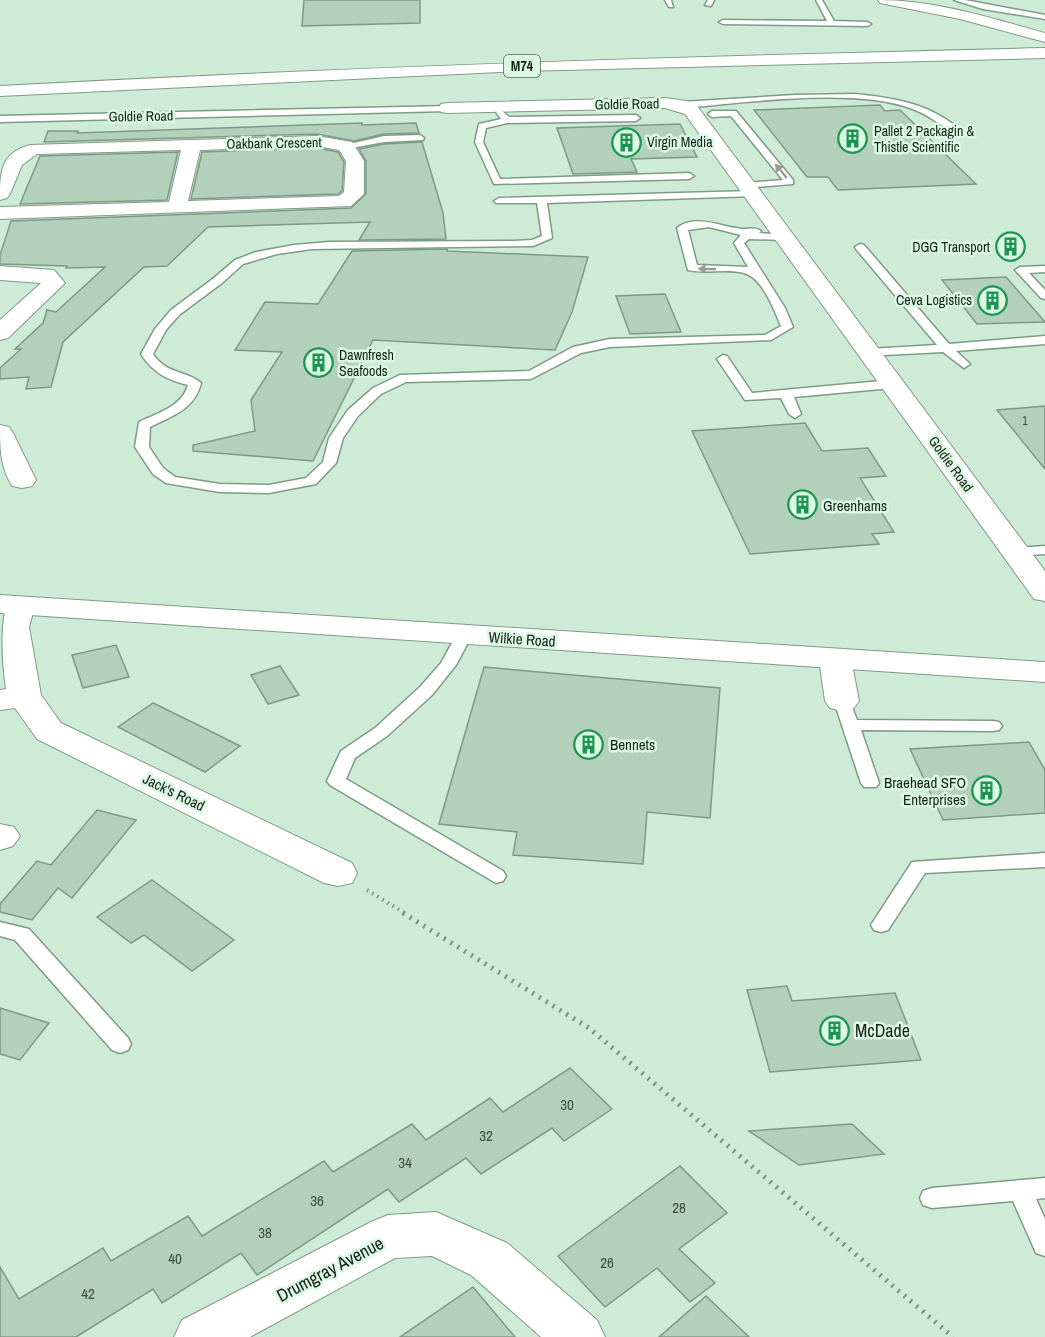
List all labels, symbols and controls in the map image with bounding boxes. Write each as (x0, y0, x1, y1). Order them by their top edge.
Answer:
road number: M74 (504, 55, 540, 77)
street label: Goldie Road (595, 94, 659, 114)
street label: Goldie Road (109, 106, 173, 126)
place label: Pallet 2 Packagin & Thistle Scientific (874, 122, 975, 156)
building icon: Pallet 2 Packagin & Thistle Scientific (837, 123, 869, 155)
building icon: Virgin Media (610, 126, 642, 158)
street label: Oakbank Crescent (226, 133, 322, 153)
place label: Virgin Media (647, 133, 713, 151)
one-way arrow (775, 164, 788, 179)
building icon: DGG Transport (995, 231, 1027, 263)
place label: DGG Transport (912, 238, 990, 256)
one-way arrow (698, 264, 717, 274)
building icon: Ceva Logistics (977, 284, 1009, 316)
place label: Ceva Logistics (896, 291, 972, 309)
place label: Dawnfresh Seafoods (339, 346, 394, 380)
building icon: Dawnfresh Seafoods (302, 347, 334, 379)
house number: 1 (1022, 413, 1028, 429)
street label: Goldie Road (925, 433, 977, 495)
building icon: Greenhams (786, 489, 818, 521)
place label: Greenhams (823, 495, 887, 516)
street label: Wilkie Road (488, 626, 556, 652)
building icon: Bennets (573, 728, 605, 760)
place label: Bennets (610, 734, 655, 755)
street label: Jack's Road (139, 768, 209, 816)
place label: Braehead SFO Enterprises (884, 772, 966, 810)
building icon: Braehead SFO Enterprises (971, 775, 1003, 807)
building icon: McDade (818, 1014, 850, 1046)
place label: McDade (855, 1018, 910, 1043)
house number: 30 (560, 1094, 574, 1115)
house number: 32 (479, 1125, 493, 1146)
house number: 34 (398, 1152, 412, 1173)
house number: 36 (310, 1190, 324, 1211)
house number: 28 (672, 1197, 686, 1218)
house number: 38 (258, 1222, 272, 1243)
street label: Drumgray Avenue (272, 1230, 388, 1308)
house number: 40 (168, 1248, 182, 1269)
house number: 26 (600, 1252, 614, 1273)
house number: 42 (81, 1283, 95, 1304)

